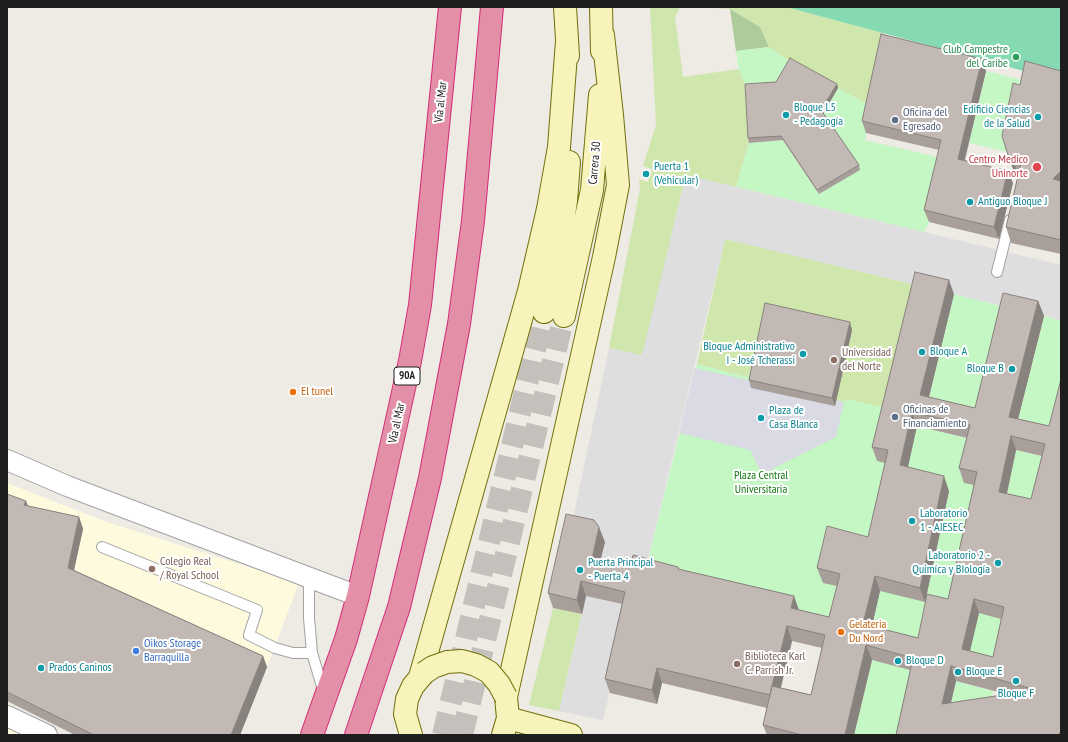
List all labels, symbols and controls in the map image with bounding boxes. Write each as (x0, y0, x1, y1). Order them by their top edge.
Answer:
place label: Club Campestre del Caribe (943, 43, 1008, 71)
marker: Club Campestre del Caribe (1011, 52, 1021, 62)
street label: Vía al Mar (432, 81, 450, 123)
place label: Bloque L5 - Pedagogía (794, 101, 843, 129)
place label: Edificio Ciencias de la Salud (963, 103, 1030, 131)
place label: Oficina del Egresado (903, 106, 947, 134)
marker: Bloque L5 - Pedagogía (781, 110, 791, 120)
marker: Edificio Ciencias de la Salud (1033, 112, 1043, 122)
marker: Oficina del Egresado (890, 115, 900, 125)
street label: Carrera 30 (586, 141, 604, 185)
place label: Centro Medico Uninorte (969, 153, 1028, 181)
place label: Puerta 1 (Vehicular) (654, 160, 698, 188)
marker: Centro Medico Uninorte (1031, 161, 1043, 173)
marker: Puerta 1 (Vehicular) (641, 169, 651, 179)
place label: Antiguo Bloque J (978, 195, 1047, 209)
marker: Antiguo Bloque J (965, 197, 975, 207)
place label: Bloque Administrativo I - José Tcherassi (703, 340, 795, 368)
place label: Bloque A (930, 345, 967, 359)
place label: Universidad del Norte (842, 346, 891, 374)
marker: Bloque A (917, 347, 927, 357)
marker: Bloque Administrativo I - José Tcherassi (798, 349, 808, 359)
marker: Universidad del Norte (829, 355, 839, 365)
place label: Bloque B (967, 362, 1004, 376)
marker: Bloque B (1007, 364, 1017, 374)
road number: 90A (394, 367, 420, 385)
place label: El tunel (301, 385, 333, 399)
marker: El tunel (288, 387, 298, 397)
street label: Vía al Mar (386, 401, 408, 445)
place label: Oficinas de Financiamiento (903, 403, 967, 431)
place label: Plaza de Casa Blanca (769, 404, 818, 432)
marker: Oficinas de Financiamiento (890, 412, 900, 422)
marker: Plaza de Casa Blanca (756, 413, 766, 423)
park label: Plaza Central Universitaria (734, 469, 788, 497)
place label: Laboratorio 1 - AIESEC (920, 507, 968, 535)
marker: Laboratorio 1 - AIESEC (907, 516, 917, 526)
place label: Laboratorio 2 - Quimíca y BIología (912, 549, 990, 577)
place label: Colegio Real / Royal School (160, 555, 219, 583)
place label: Puerta Principal - Puerta 4 (588, 556, 653, 584)
marker: Laboratorio 2 - Quimíca y BIología (993, 558, 1003, 568)
marker: Colegio Real / Royal School (147, 564, 157, 574)
marker: Puerta Principal - Puerta 4 (575, 565, 585, 575)
place label: Gelateria Du Nord (849, 618, 886, 646)
marker: Gelateria Du Nord (836, 627, 846, 637)
place label: Oikos Storage Barraquilla (144, 637, 201, 665)
marker: Oikos Storage Barraquilla (131, 646, 141, 656)
place label: Biblioteca Karl C. Parrish Jr. (745, 650, 805, 678)
place label: Bloque D (906, 654, 944, 668)
marker: Bloque D (893, 656, 903, 666)
marker: Biblioteca Karl C. Parrish Jr. (732, 659, 742, 669)
place label: Prados Caninos (49, 661, 112, 675)
marker: Prados Caninos (36, 663, 46, 673)
place label: Bloque E (966, 665, 1003, 679)
marker: Bloque E (953, 667, 963, 677)
marker: Bloque F (1011, 676, 1021, 686)
place label: Bloque F (998, 687, 1034, 701)

